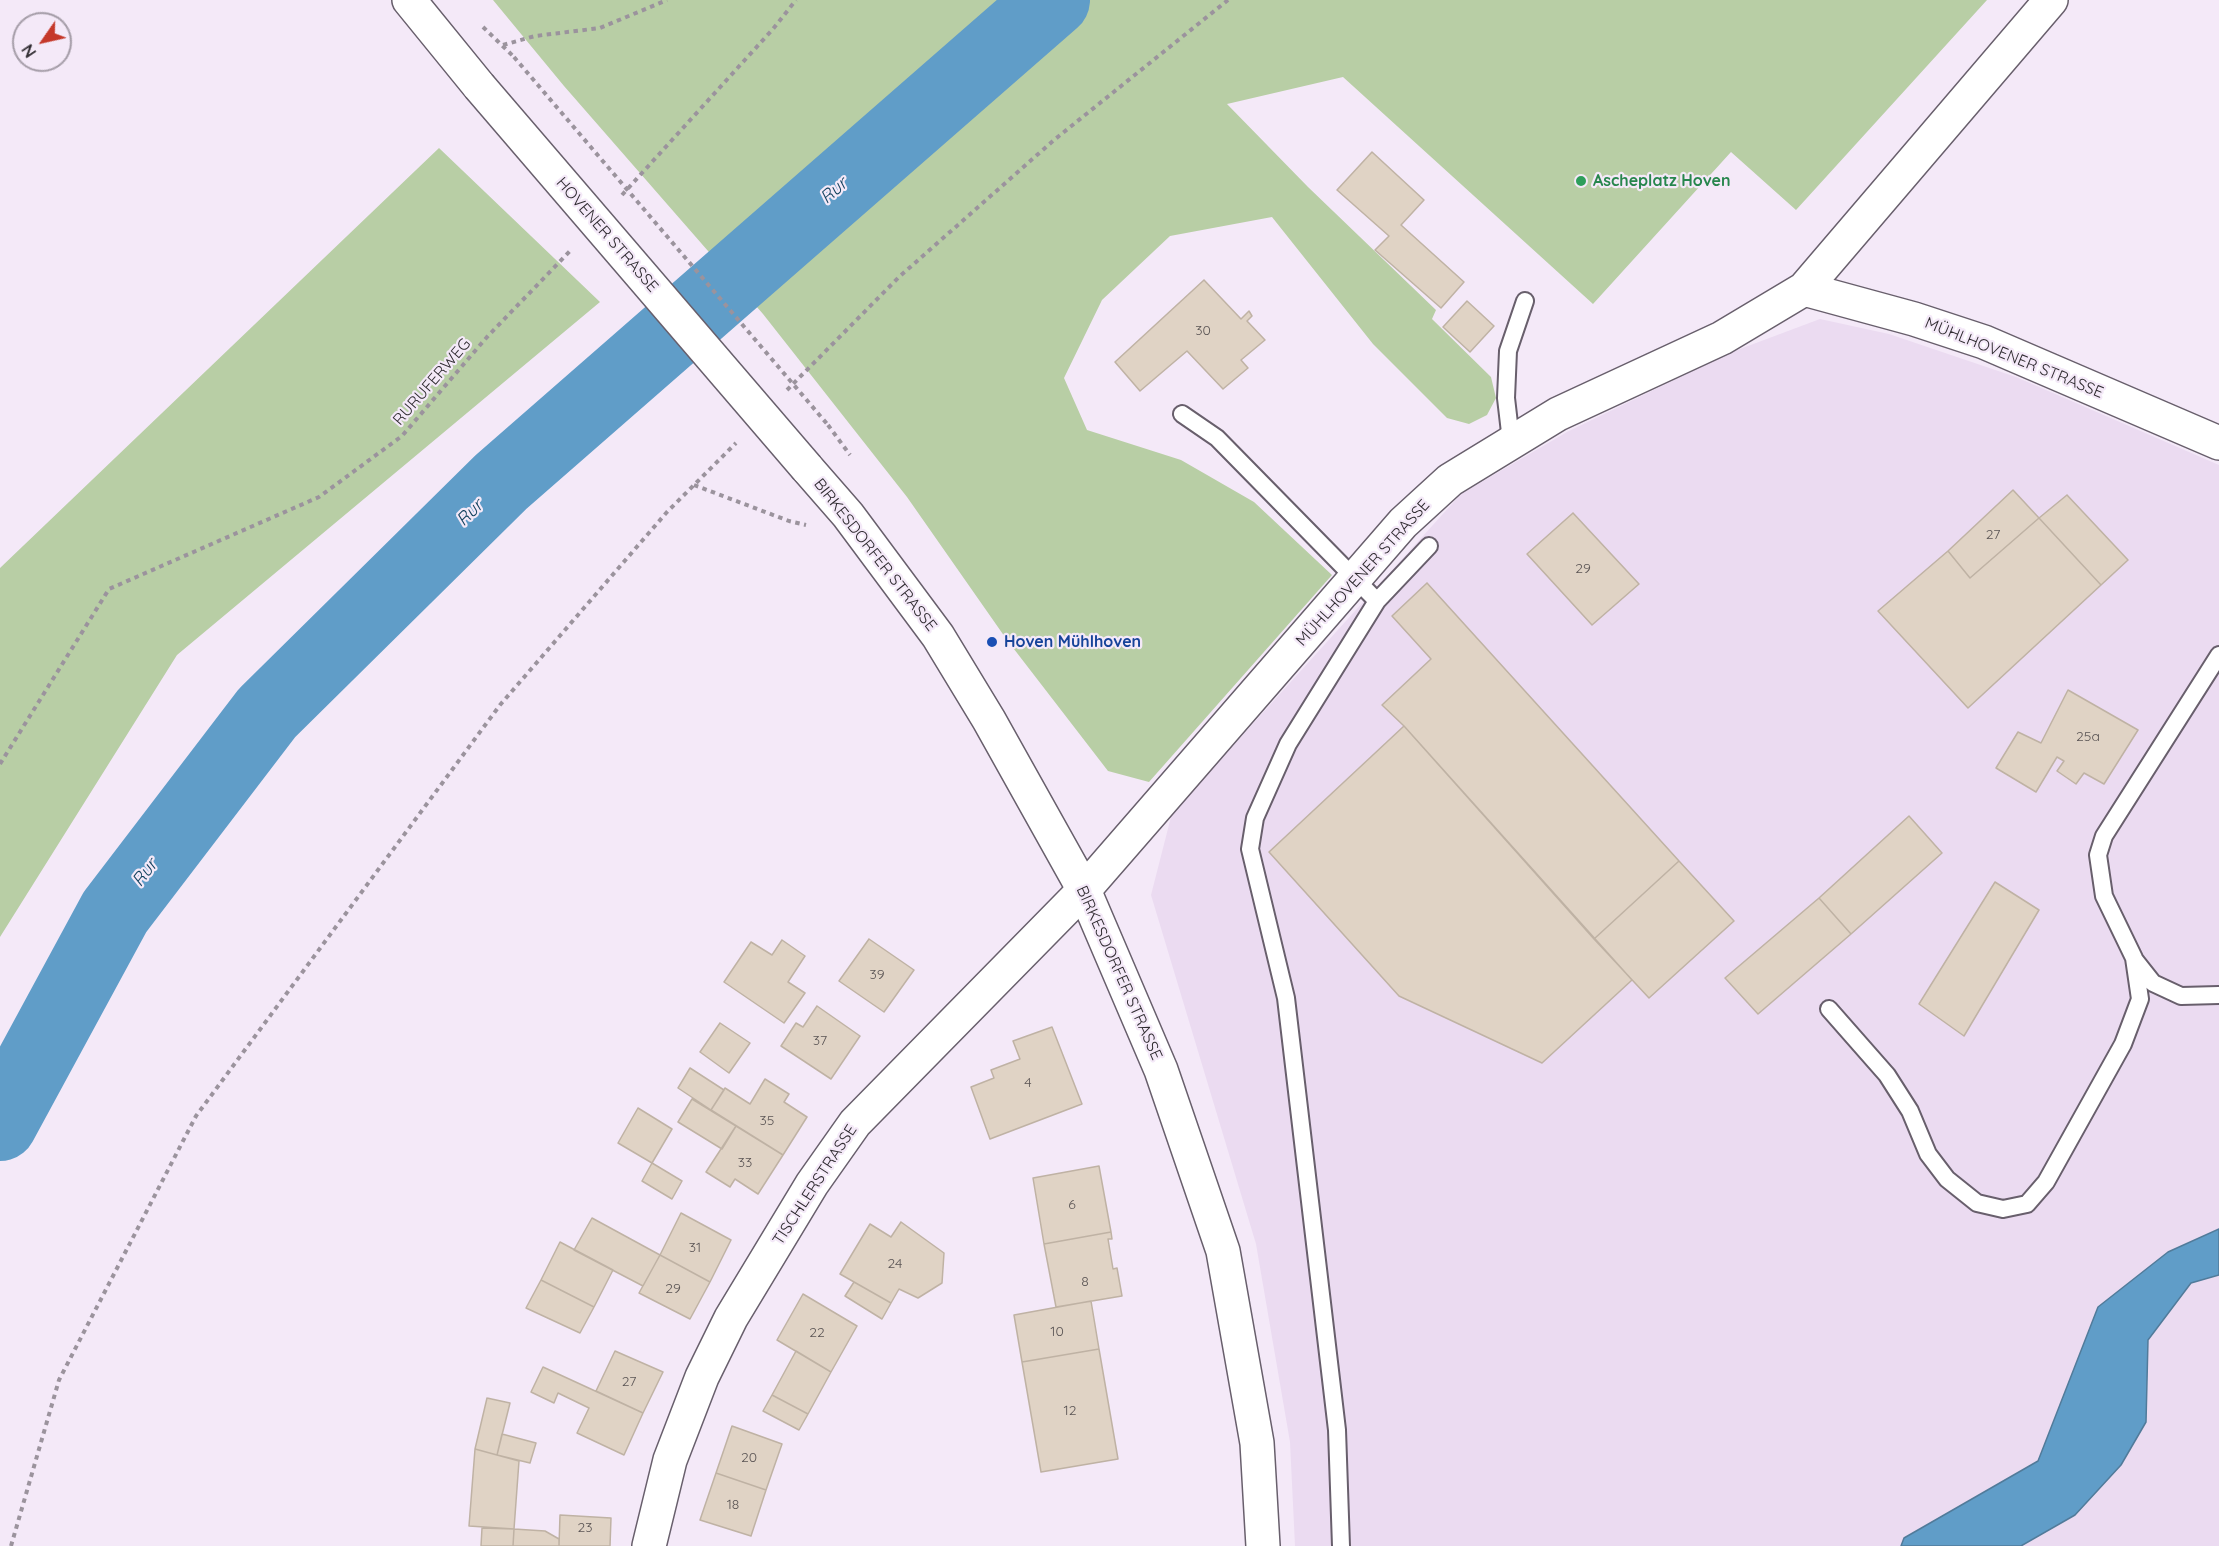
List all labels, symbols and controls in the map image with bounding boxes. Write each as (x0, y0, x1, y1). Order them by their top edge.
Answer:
north arrow (12, 12, 72, 72)
text: N (17, 40, 40, 61)
place label: Ascheplatz Hoven (1593, 171, 1731, 191)
water label: Rur (816, 173, 852, 209)
street label: HOVENER STRASSE (552, 174, 662, 296)
marker: Ascheplatz Hoven (1574, 174, 1588, 188)
street label: MÜHLHOVENER STRASSE (1922, 313, 2106, 403)
house number: 30 (1195, 323, 1211, 339)
street label: RURUFERWEG (389, 335, 475, 429)
street label: BIRKESDORFER STRASSE (809, 475, 941, 635)
water label: Rur (452, 495, 488, 531)
street label: MÜHLHOVENER STRASSE (1292, 496, 1434, 650)
house number: 27 (1986, 527, 2000, 543)
house number: 29 (1575, 561, 1591, 577)
place label: Hoven Mühlhoven (1004, 632, 1141, 652)
marker: Hoven Mühlhoven (985, 635, 999, 649)
house number: 25a (2076, 729, 2100, 745)
water label: Rur (128, 855, 162, 891)
street label: BIRKESDORFER STRASSE (1072, 883, 1166, 1063)
house number: 39 (869, 967, 885, 983)
house number: 37 (813, 1033, 827, 1049)
house number: 4 (1024, 1075, 1032, 1091)
house number: 35 (760, 1113, 774, 1129)
street label: TISCHLERSTRASSE (769, 1121, 861, 1249)
house number: 33 (738, 1155, 752, 1171)
house number: 6 (1068, 1197, 1076, 1213)
house number: 31 (689, 1240, 701, 1256)
house number: 24 (888, 1256, 902, 1272)
house number: 8 (1081, 1274, 1089, 1290)
house number: 29 (665, 1281, 681, 1297)
house number: 10 (1050, 1324, 1064, 1340)
house number: 22 (809, 1325, 825, 1341)
house number: 27 (622, 1374, 636, 1390)
house number: 12 (1064, 1403, 1076, 1419)
house number: 20 (741, 1450, 757, 1466)
house number: 18 (727, 1497, 739, 1513)
house number: 23 (577, 1520, 593, 1536)

